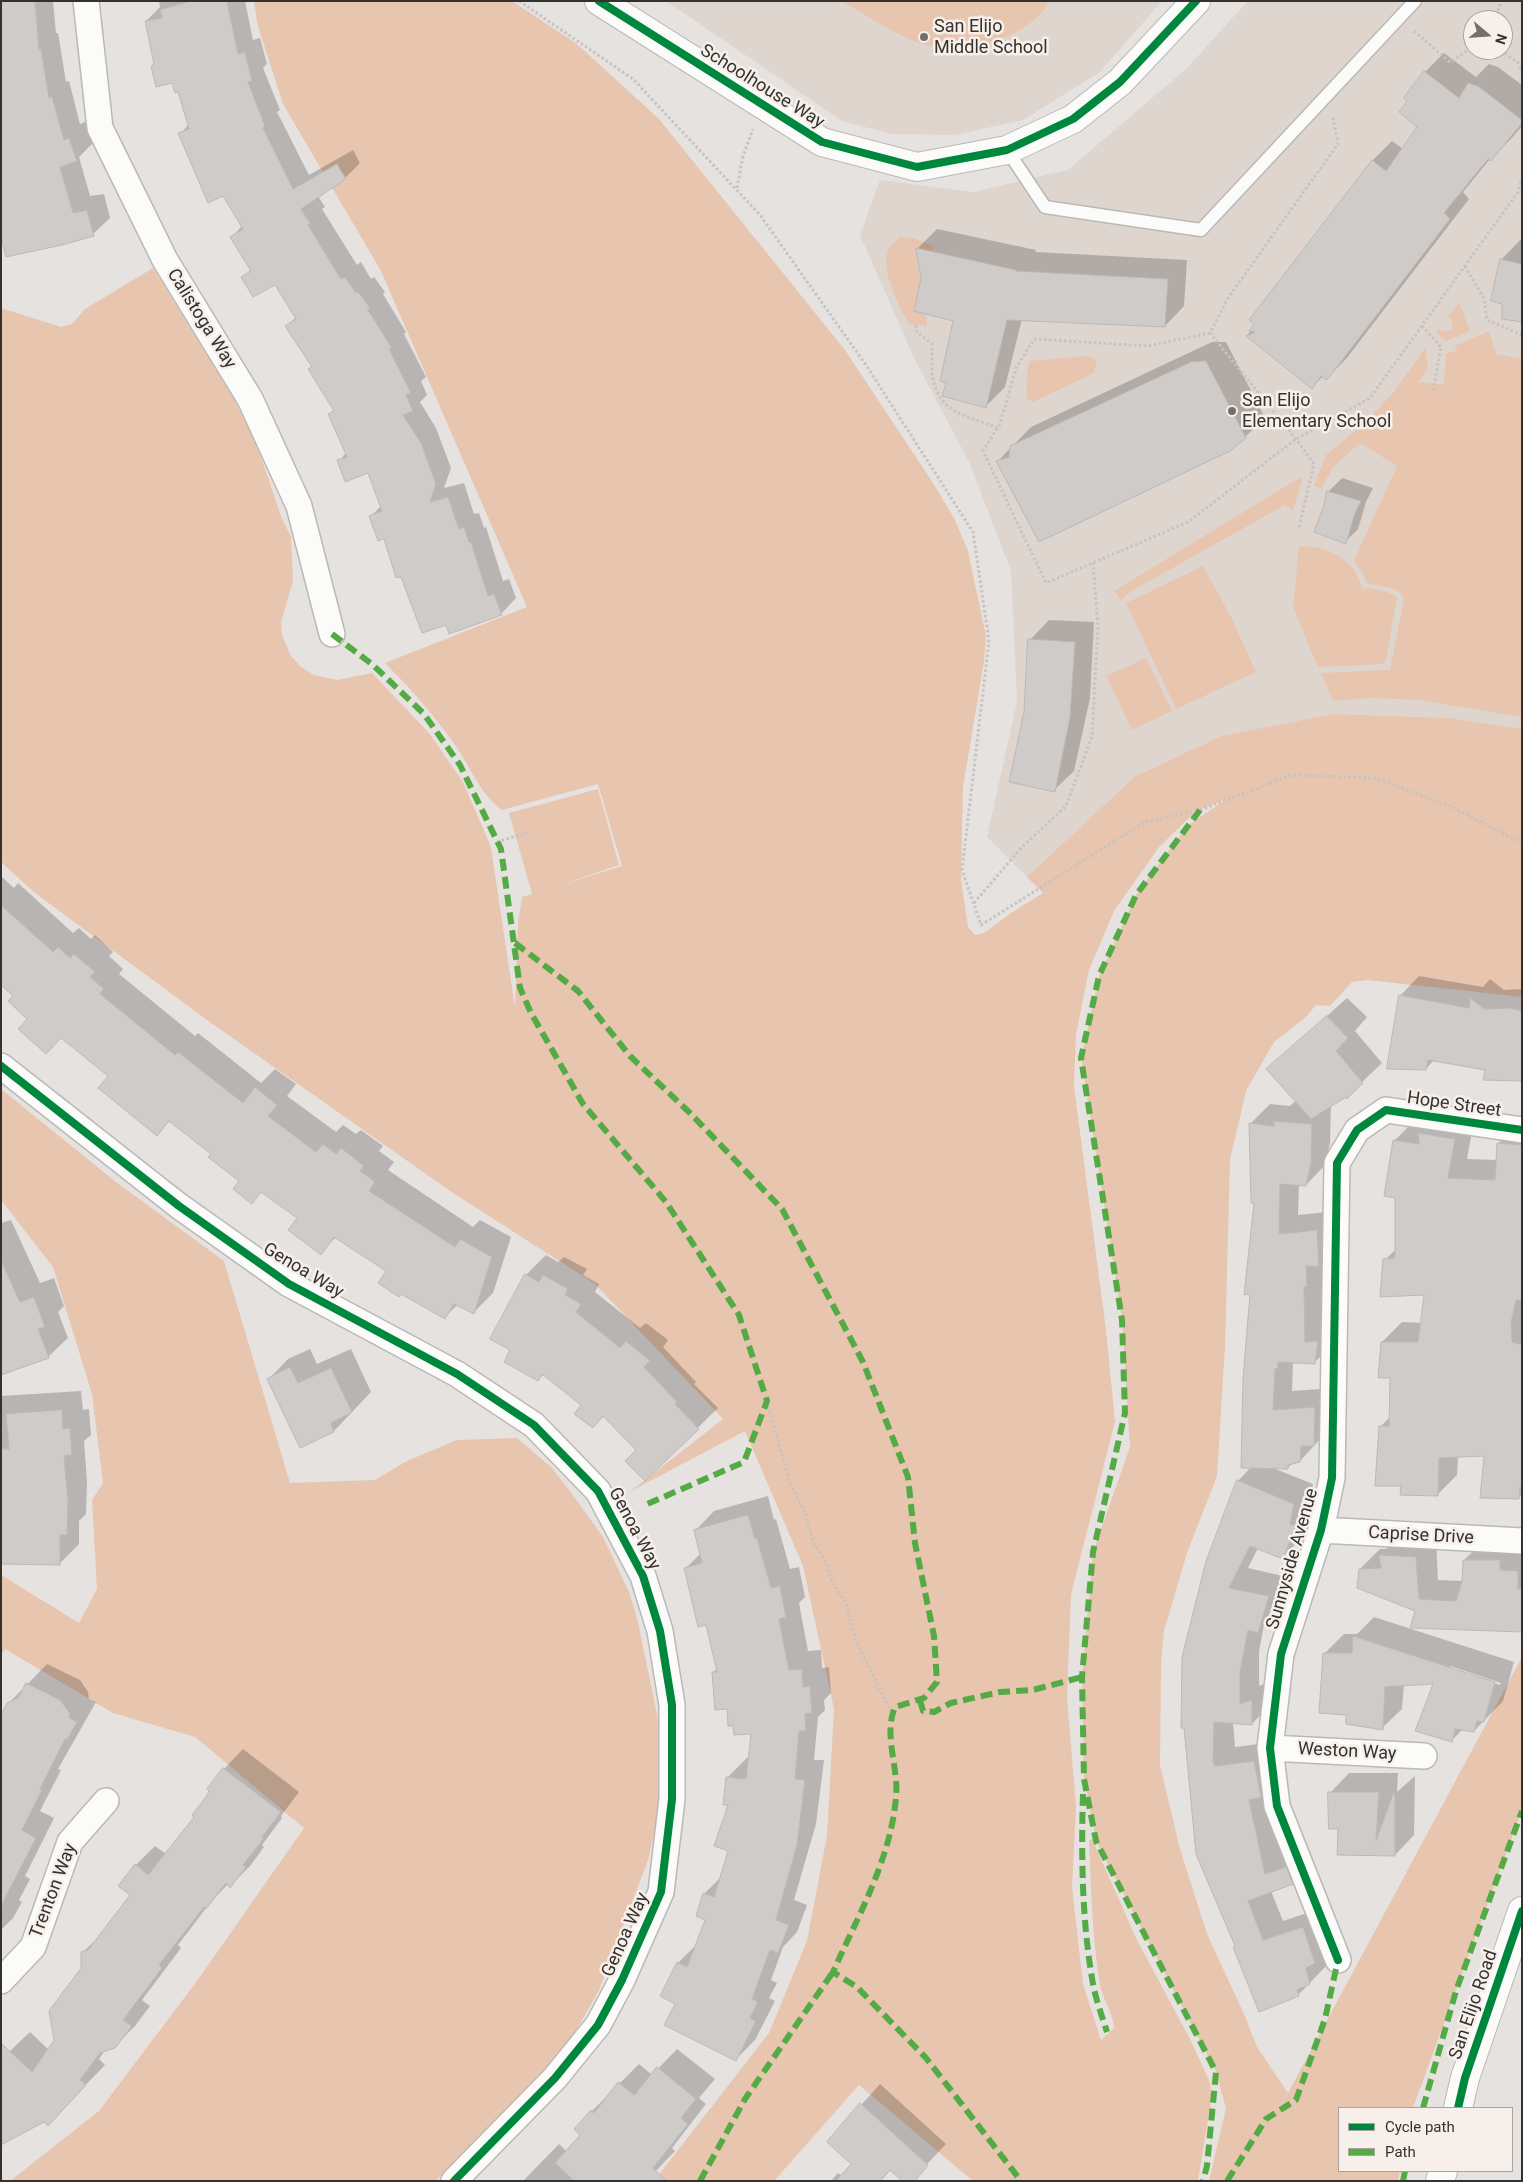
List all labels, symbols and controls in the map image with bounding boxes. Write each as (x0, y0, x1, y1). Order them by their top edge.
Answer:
north arrow (1463, 10, 1513, 60)
place label: San Elijo Middle School (934, 16, 1048, 58)
marker: San Elijo Middle School (918, 31, 930, 43)
text: N (1492, 32, 1510, 46)
street label: Schoolhouse Way (696, 40, 828, 134)
street label: Calistoga Way (162, 265, 240, 373)
place label: San Elijo Elementary School (1242, 390, 1391, 432)
marker: San Elijo Elementary School (1226, 405, 1238, 417)
street label: Hope Street (1406, 1088, 1502, 1122)
street label: Genoa Way (259, 1239, 347, 1303)
street label: Genoa Way (603, 1484, 665, 1574)
street label: Sunnyside Avenue (1263, 1486, 1323, 1632)
street label: Caprise Drive (1368, 1522, 1474, 1550)
street label: Weston Way (1297, 1739, 1397, 1765)
street label: Trenton Way (26, 1841, 82, 1941)
street label: Genoa Way (598, 1889, 654, 1981)
street label: San Elijo Road (1445, 1947, 1503, 2063)
legend (1338, 2107, 1513, 2172)
text: Cycle path (1385, 2118, 1455, 2136)
text: Path (1385, 2143, 1416, 2161)

